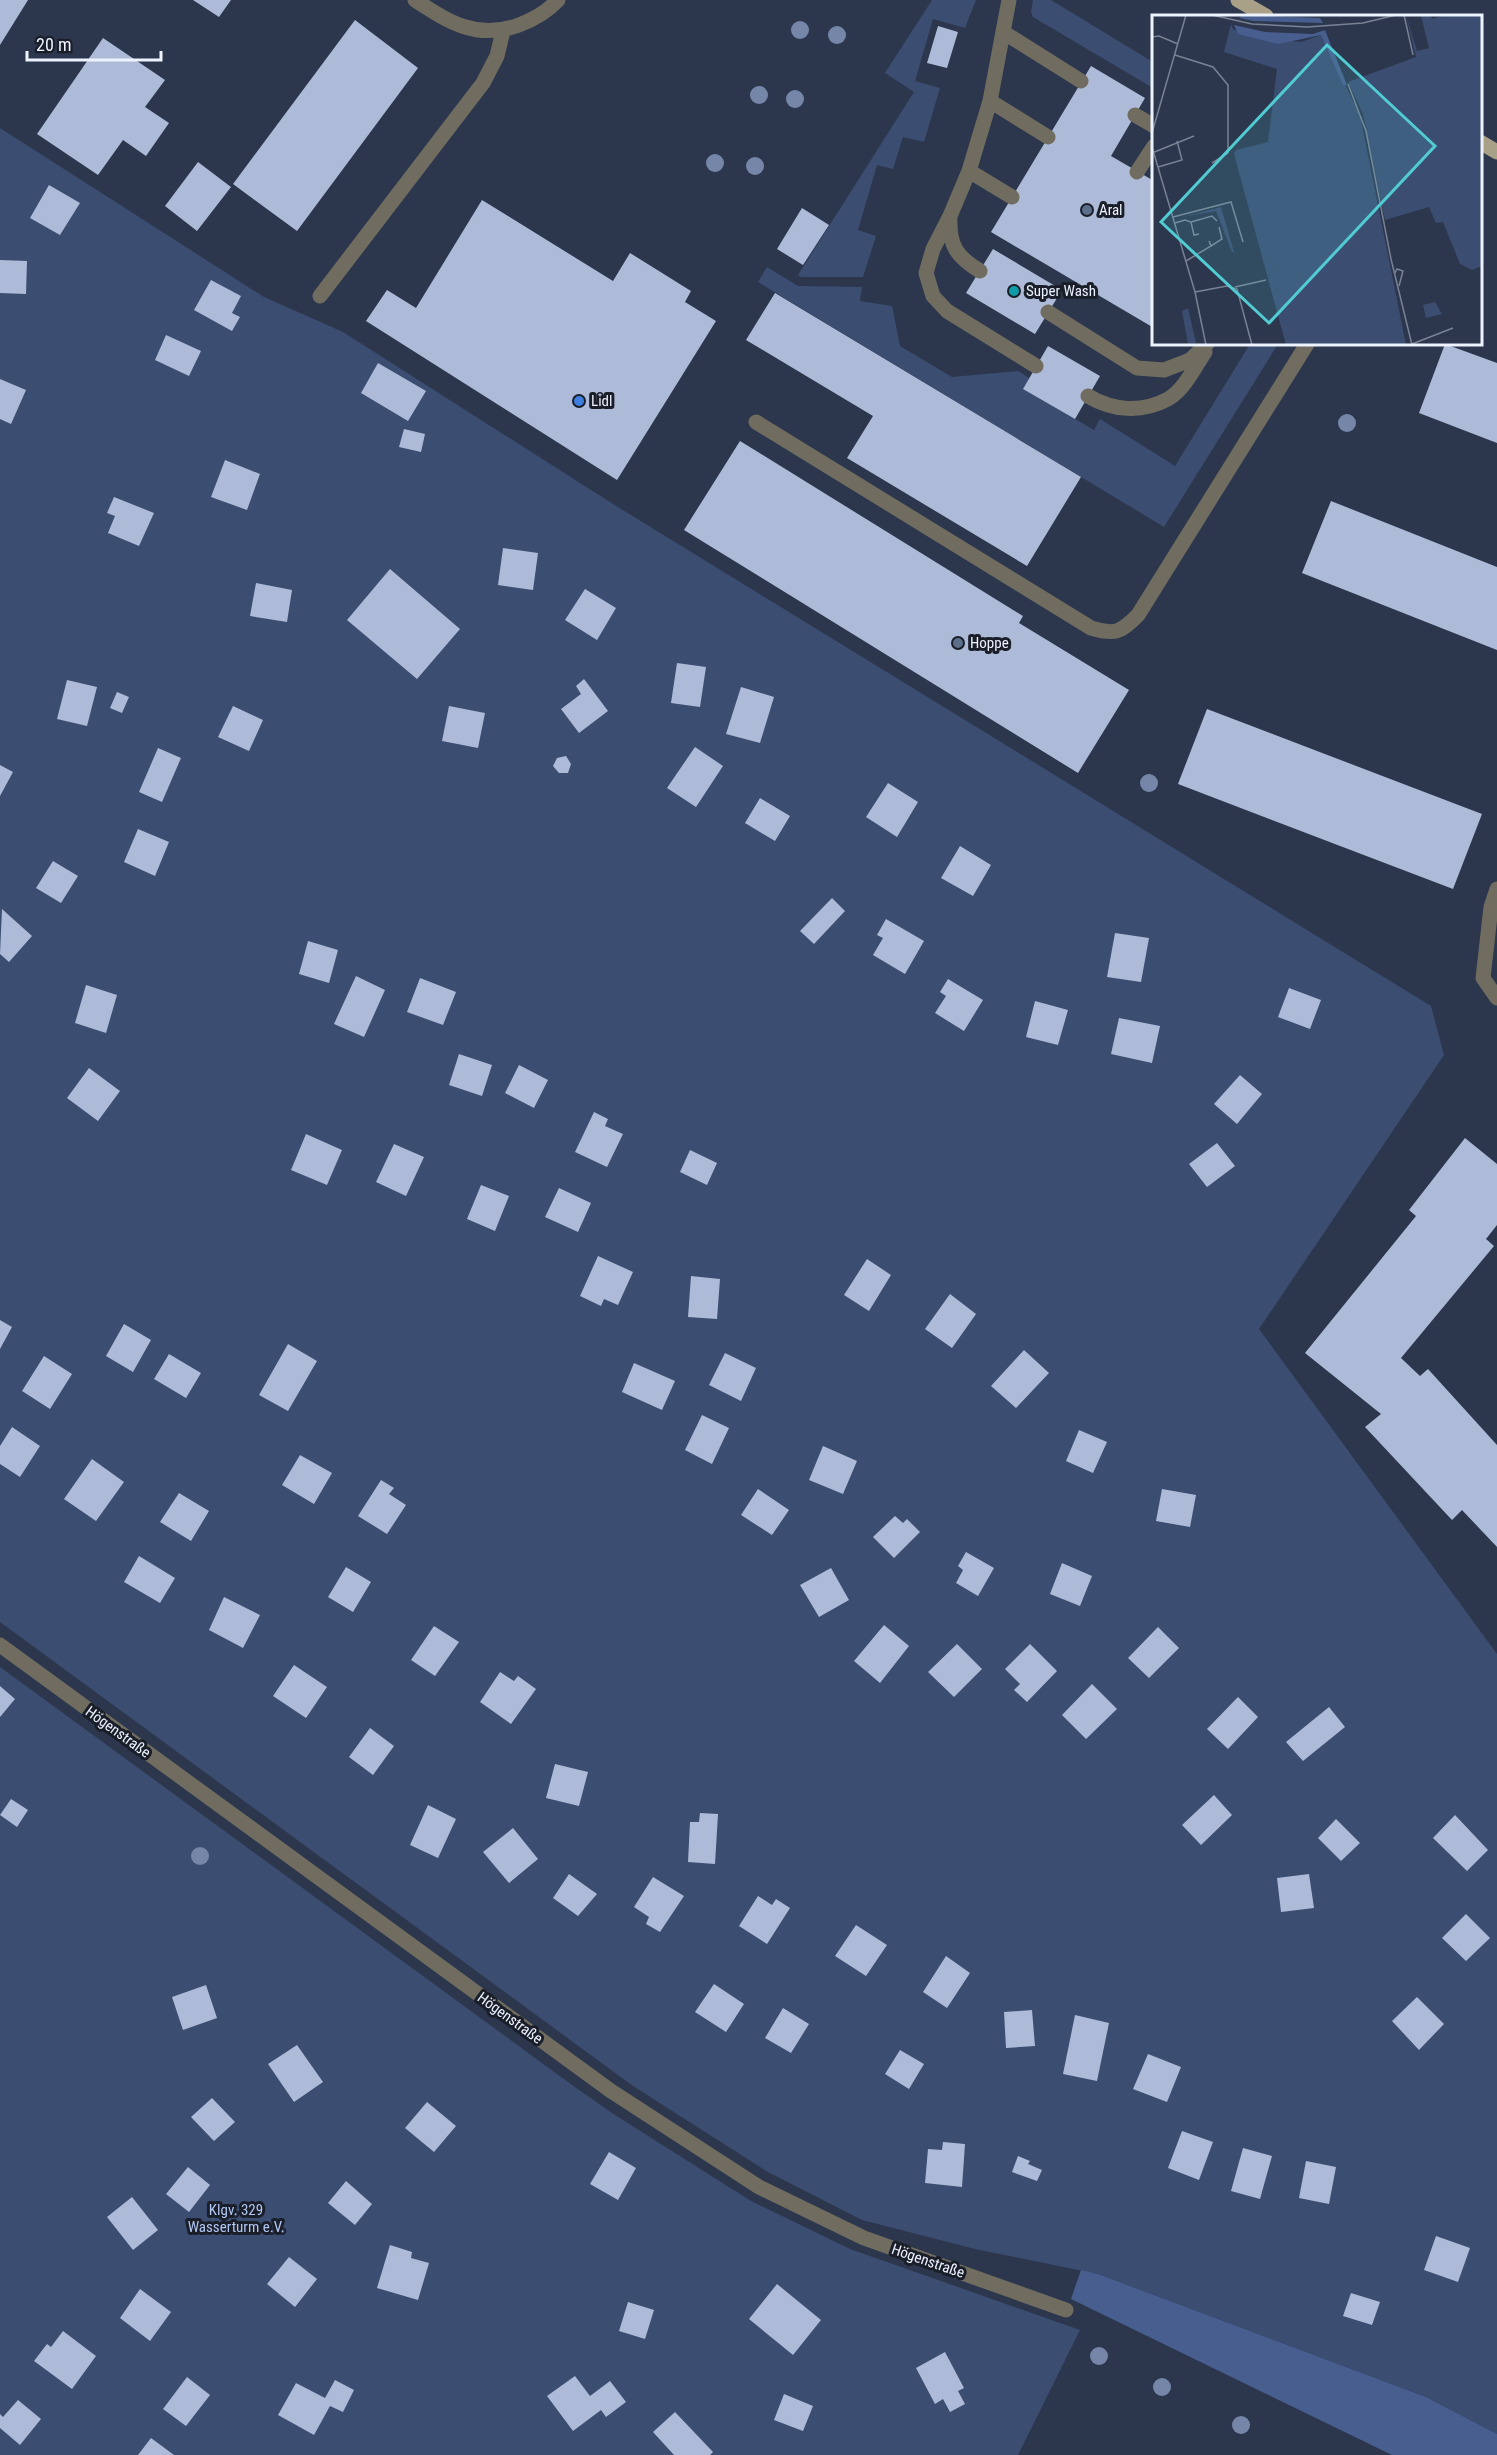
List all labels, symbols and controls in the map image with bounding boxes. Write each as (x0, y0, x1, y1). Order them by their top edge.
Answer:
inset map (1152, 15, 1482, 345)
scale bar (27, 24, 160, 62)
text: 20 m (36, 34, 71, 55)
place label: Aral (1099, 201, 1123, 219)
marker: Aral (1080, 203, 1094, 217)
place label: Super Wash (1026, 282, 1096, 300)
marker: Super Wash (1007, 284, 1021, 298)
place label: Lidl (591, 392, 612, 410)
marker: Lidl (572, 394, 586, 408)
place label: Hoppe (970, 634, 1009, 652)
marker: Hoppe (951, 636, 965, 650)
street label: Högenstraße (82, 1702, 154, 1762)
street label: Högenstraße (474, 1988, 546, 2048)
park label: Klgv. 329 Wasserturm e.V. (188, 2201, 284, 2236)
street label: Högenstraße (889, 2240, 967, 2282)

